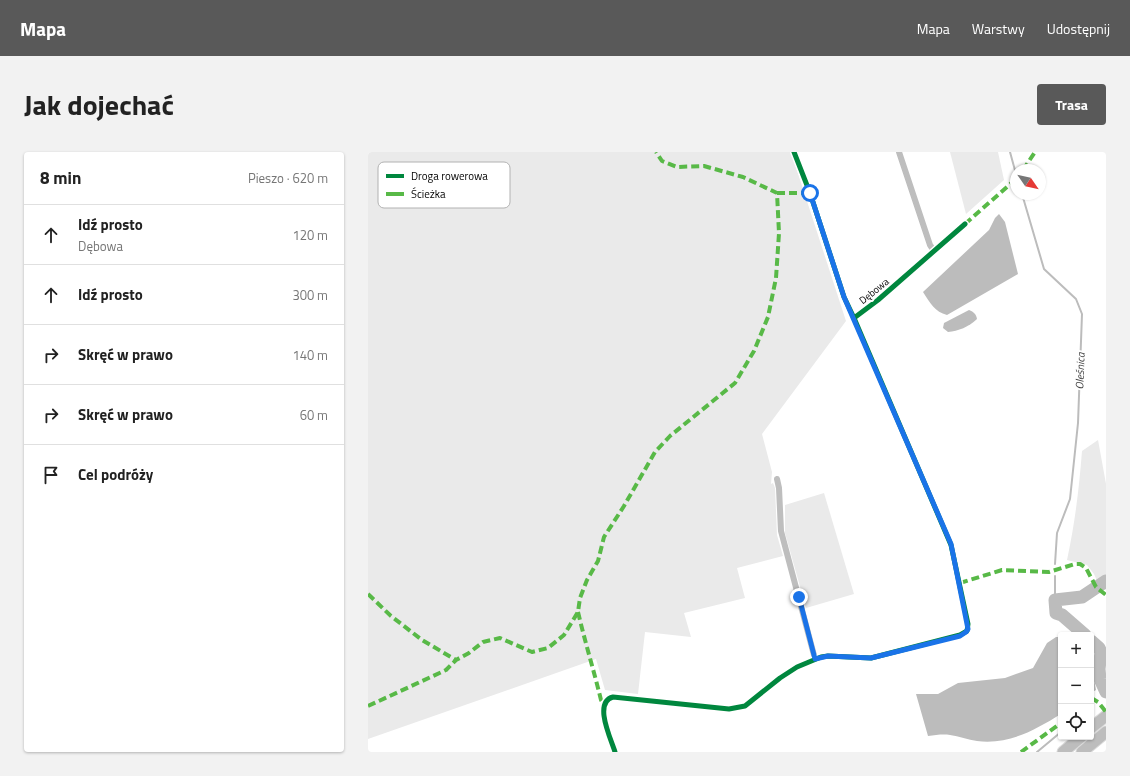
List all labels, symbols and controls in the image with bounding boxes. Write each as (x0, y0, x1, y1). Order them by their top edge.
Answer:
text: Mapa (20, 14, 66, 43)
text: Mapa (917, 18, 950, 39)
text: Warstwy (972, 18, 1025, 39)
text: Udostępnij (1047, 18, 1110, 39)
text: Jak dojechać (24, 83, 174, 126)
button: Trasa (1037, 84, 1106, 125)
legend (378, 162, 510, 208)
north arrow (1010, 164, 1046, 200)
text: 8 min (40, 165, 81, 191)
text: Pieszo · 620 m (248, 168, 328, 188)
text: Droga rowerowa (411, 168, 488, 184)
route start (801, 184, 819, 202)
text: Ścieżka (411, 186, 446, 202)
text: Idź prosto (78, 213, 143, 236)
icon: ahead (40, 224, 62, 246)
text: 120 m (292, 225, 328, 245)
text: Dębowa (78, 236, 123, 256)
street label: Dębowa (856, 274, 892, 308)
text: Idź prosto (78, 283, 143, 306)
icon: ahead (40, 284, 62, 306)
text: 300 m (292, 285, 328, 305)
text: Skręć w prawo (78, 343, 173, 366)
icon: right (40, 344, 62, 366)
text: 140 m (292, 345, 328, 365)
water label: Oleśnica (1071, 352, 1089, 390)
text: Skręć w prawo (78, 403, 173, 426)
icon: right (40, 404, 62, 426)
text: 60 m (300, 405, 328, 425)
text: Cel podróży (78, 463, 153, 486)
icon: arrive (40, 464, 62, 486)
route end (790, 588, 808, 606)
map controls (1058, 632, 1094, 740)
button: + (1058, 632, 1094, 668)
button: − (1058, 668, 1094, 704)
button: locate (1058, 704, 1094, 740)

